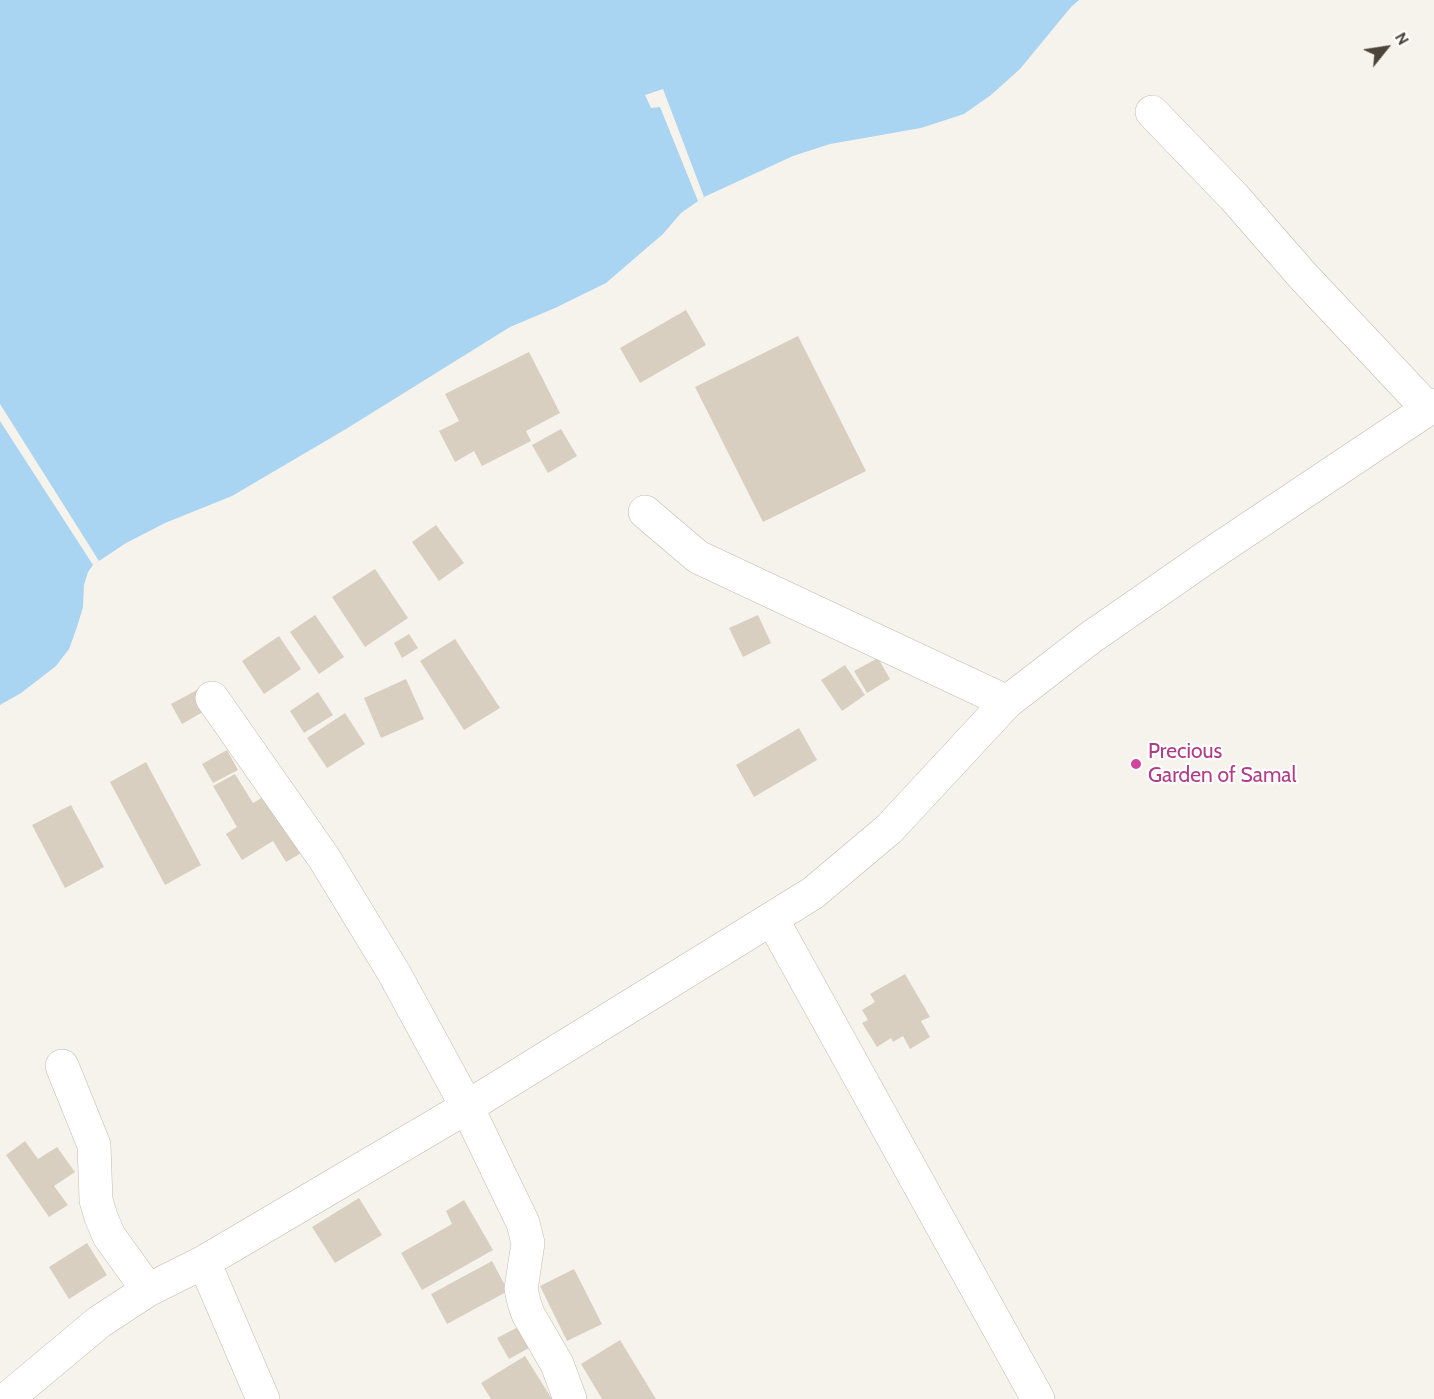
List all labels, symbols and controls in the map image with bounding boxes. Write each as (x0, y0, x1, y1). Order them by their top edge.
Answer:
north arrow (1356, 18, 1416, 78)
text: N (1391, 29, 1413, 48)
place label: Precious Garden of Samal (1148, 739, 1296, 789)
marker: Precious Garden of Samal (1129, 757, 1143, 771)

